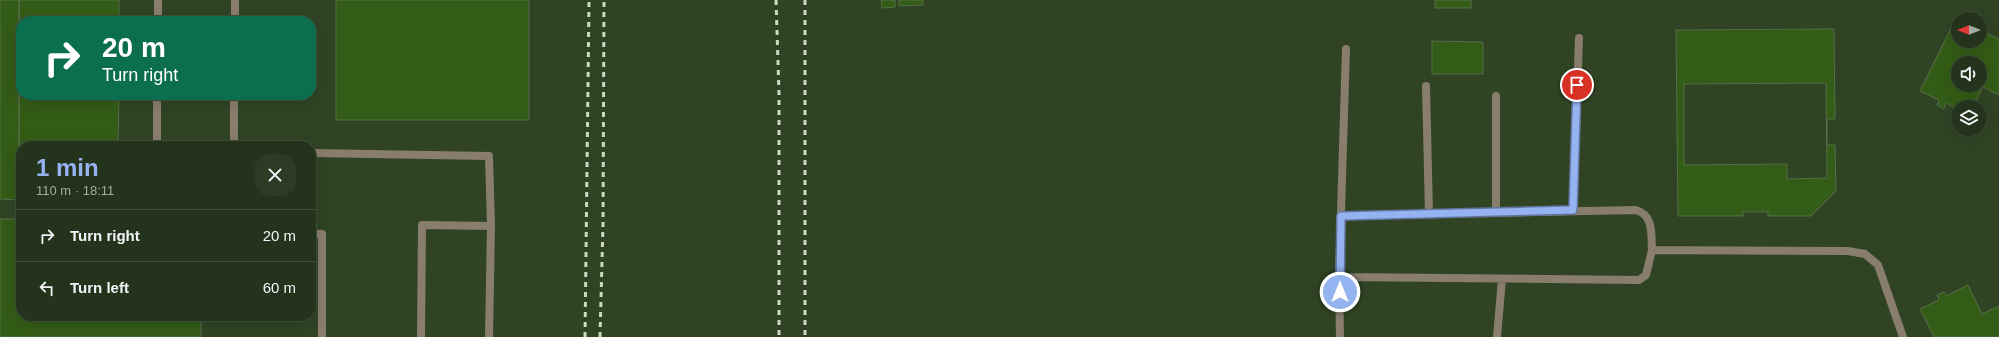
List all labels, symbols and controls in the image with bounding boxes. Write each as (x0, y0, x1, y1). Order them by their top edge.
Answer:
north arrow (1951, 12, 1987, 48)
map controls (1951, 12, 1987, 136)
icon: right (36, 32, 88, 84)
text: 20 m (102, 32, 166, 63)
button: sound (1951, 56, 1987, 92)
text: Turn right (102, 65, 178, 85)
pin (1560, 68, 1594, 102)
icon: arrive (1566, 74, 1588, 96)
button: layers (1951, 100, 1987, 136)
text: 1 min (36, 154, 99, 181)
button: close (254, 154, 296, 196)
text: 110 m · 18:11 (36, 183, 114, 198)
icon: right (36, 225, 58, 247)
text: Turn right (70, 227, 140, 244)
text: 20 m (263, 227, 296, 244)
position arrow (1319, 271, 1361, 313)
icon: left (36, 277, 58, 299)
text: Turn left (70, 279, 129, 296)
text: 60 m (263, 279, 296, 296)

